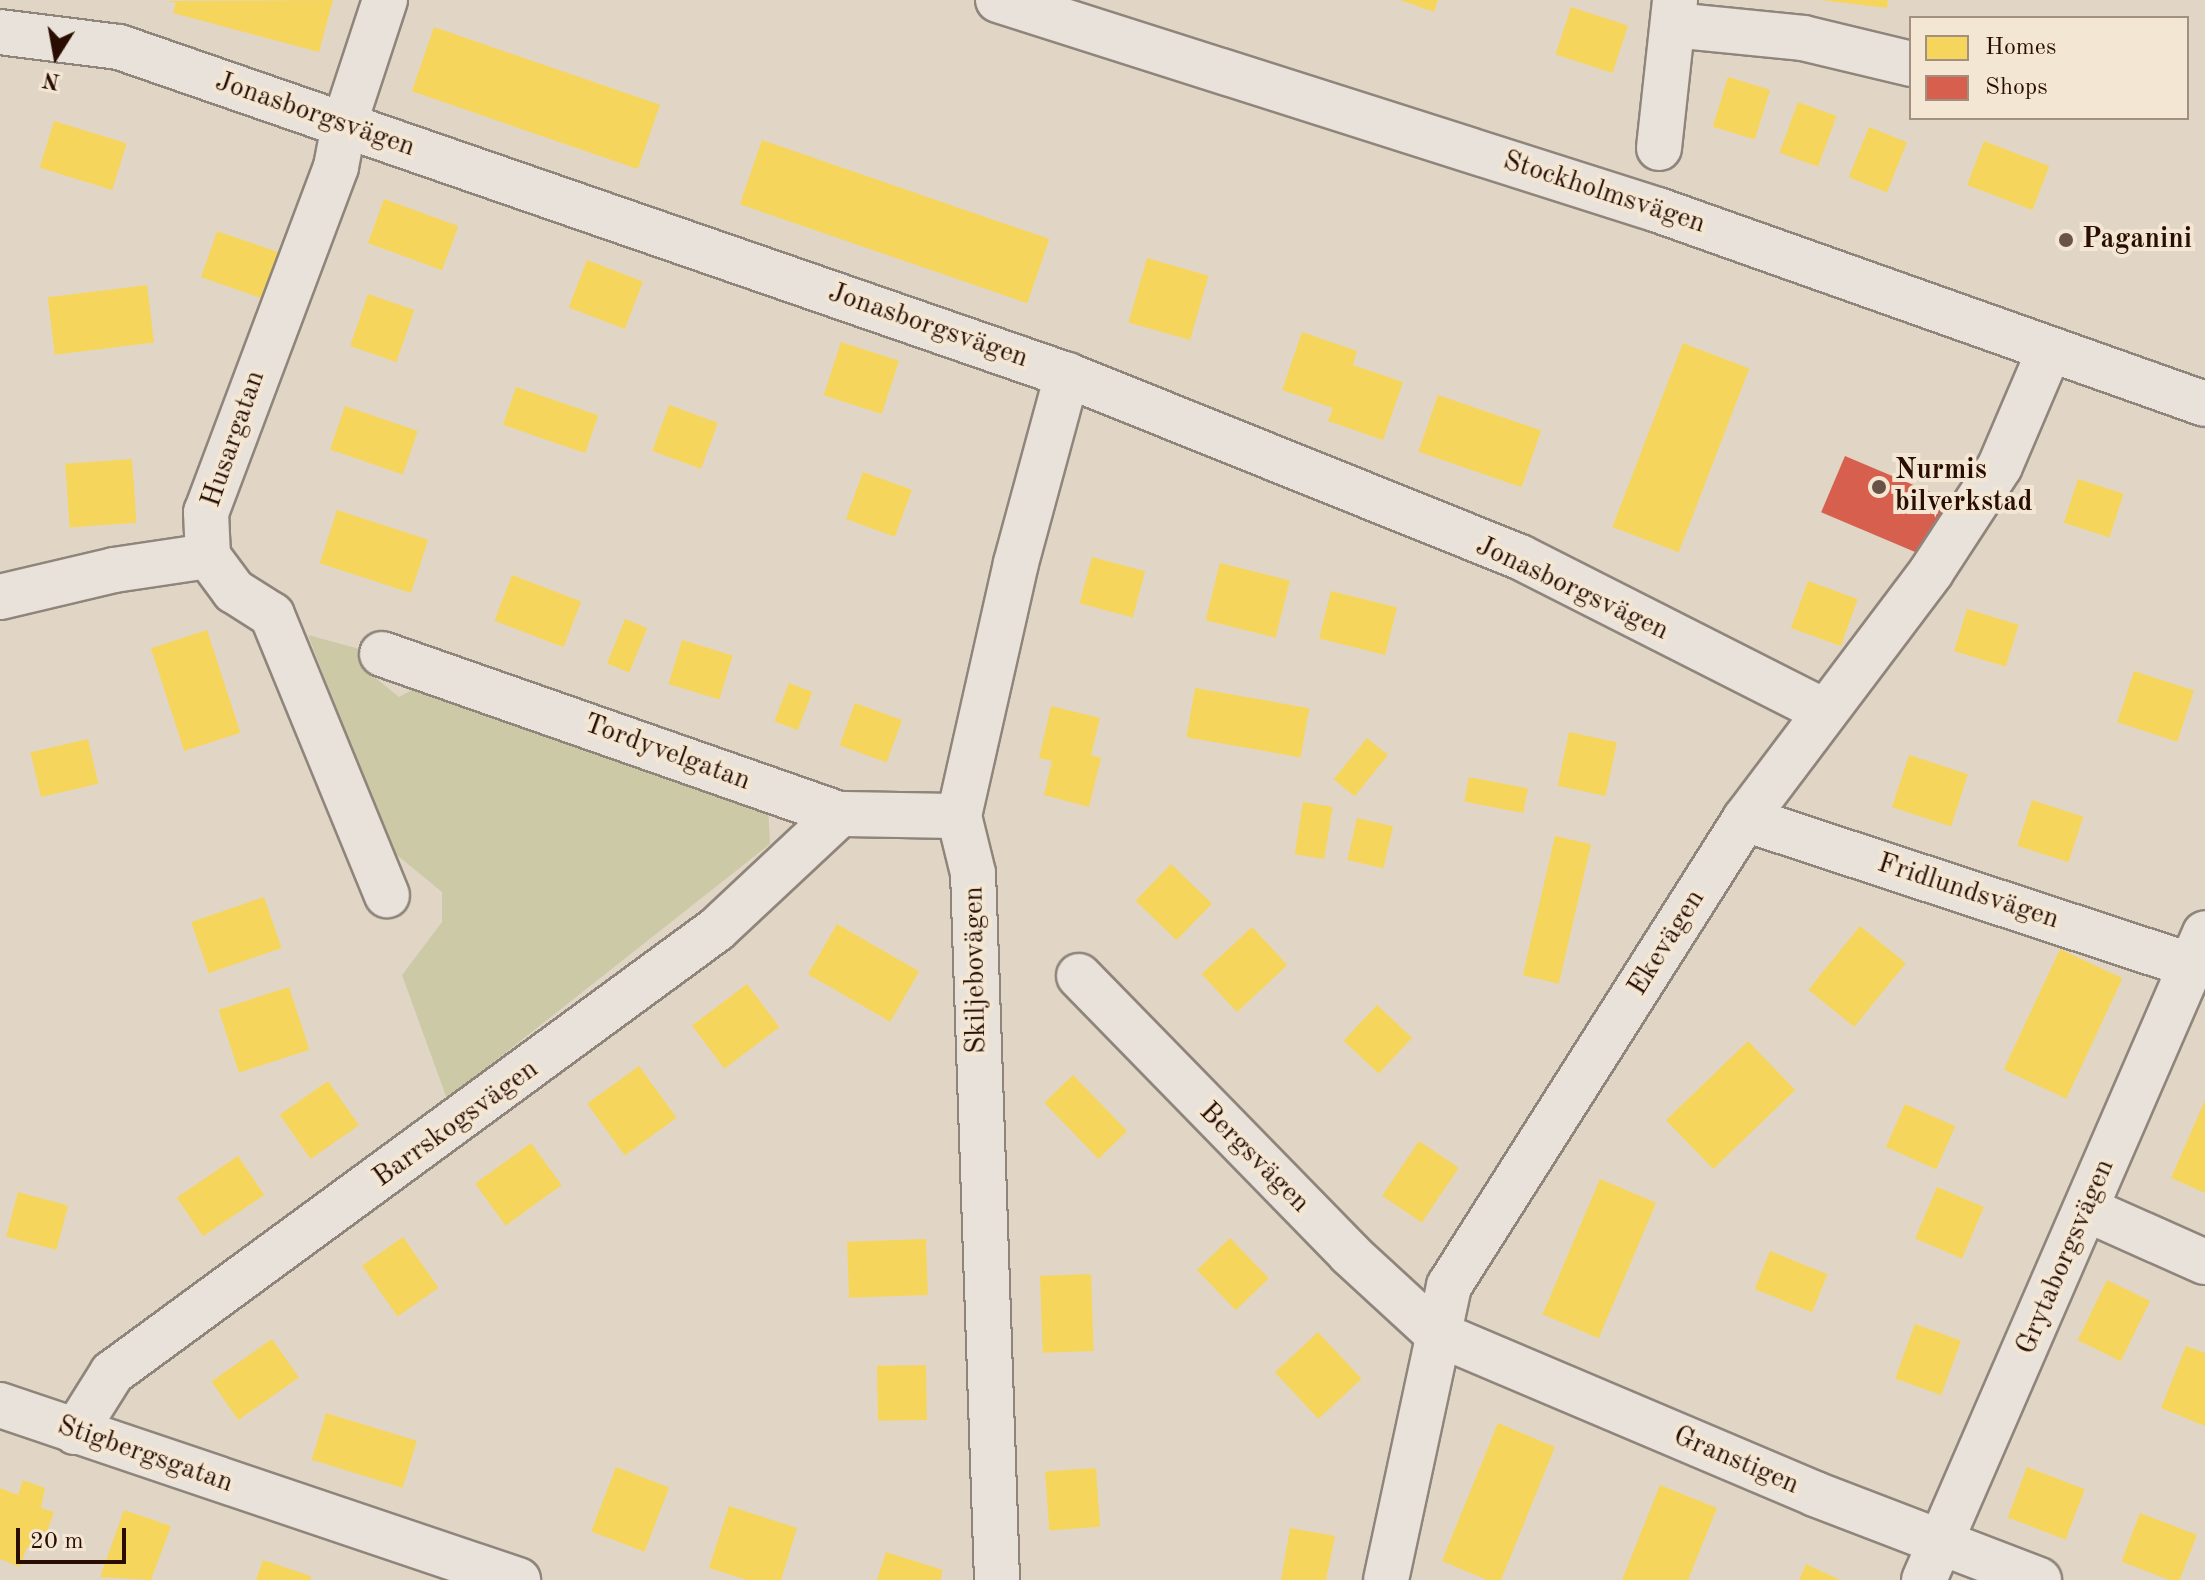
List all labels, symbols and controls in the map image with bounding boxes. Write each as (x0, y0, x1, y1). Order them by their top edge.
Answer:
north arrow (16, 16, 96, 96)
legend (1909, 16, 2189, 120)
text: Homes (1985, 36, 2056, 60)
street label: Jonasborgsvägen (211, 65, 419, 165)
text: N (41, 67, 62, 92)
text: Shops (1985, 76, 2048, 100)
street label: Stockholmsvägen (1499, 144, 1709, 242)
place label: Paganini (2082, 223, 2192, 257)
marker: Paganini (2057, 231, 2075, 249)
street label: Jonasborgsvägen (824, 276, 1032, 376)
street label: Husargatan (195, 366, 273, 512)
place label: Nurmis bilverkstad (1895, 454, 2033, 520)
marker: Nurmis bilverkstad (1870, 478, 1888, 496)
street label: Jonasborgsvägen (1470, 530, 1674, 648)
street label: Tordyvelgatan (579, 707, 755, 799)
street label: Fridlundsvägen (1873, 847, 2063, 937)
street label: Ekevägen (1621, 884, 1713, 1002)
street label: Skiljebovägen (958, 886, 994, 1054)
street label: Barrskogsvägen (367, 1053, 545, 1195)
street label: Bergsvägen (1192, 1096, 1316, 1220)
street label: Grytaborgsvägen (2010, 1154, 2122, 1360)
street label: Stigbergsgatan (53, 1409, 237, 1501)
street label: Granstigen (1668, 1420, 1804, 1502)
scale bar (20, 1512, 130, 1562)
text: 20 m (30, 1530, 84, 1554)

